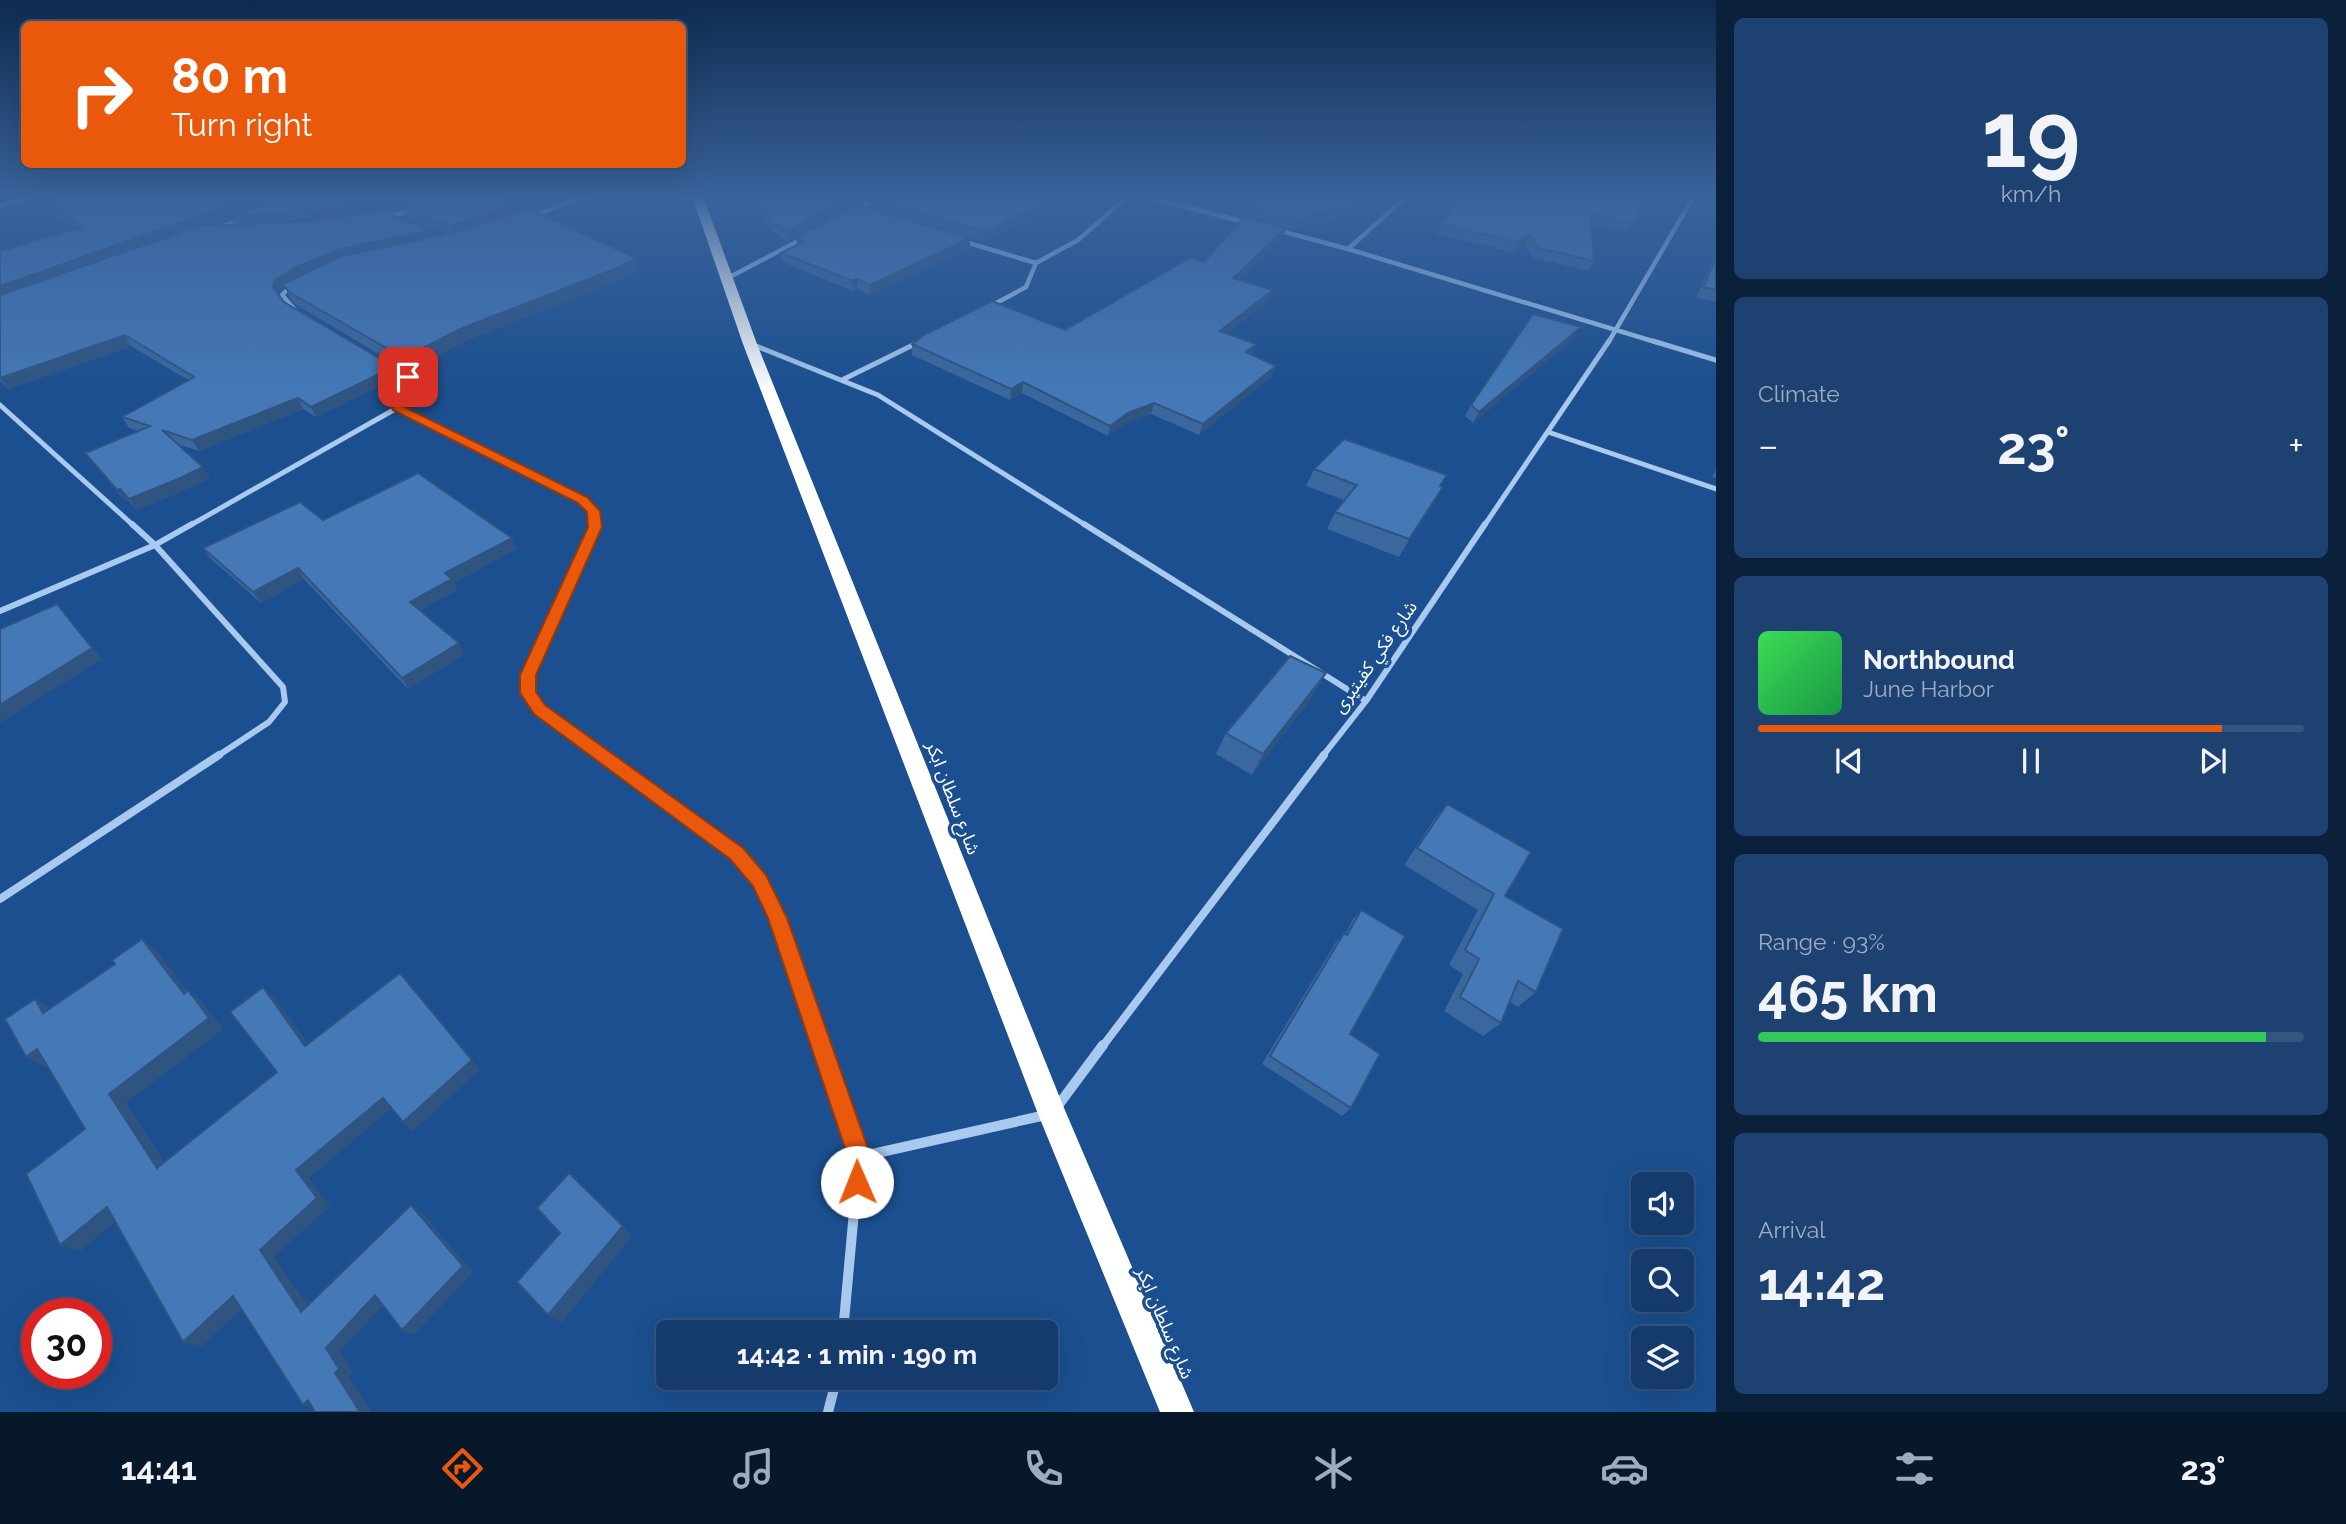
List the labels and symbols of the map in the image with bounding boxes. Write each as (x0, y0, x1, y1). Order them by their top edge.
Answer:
pin (378, 347, 438, 407)
street label: شارع فكي كفيتيرى (1328, 597, 1424, 719)
street label: شارع سلطان ابكر (918, 737, 985, 859)
position arrow (820, 1145, 894, 1219)
street label: شارع سلطان ابكر (1128, 1263, 1198, 1383)
speed limit sign: 30 (21, 1298, 112, 1389)

